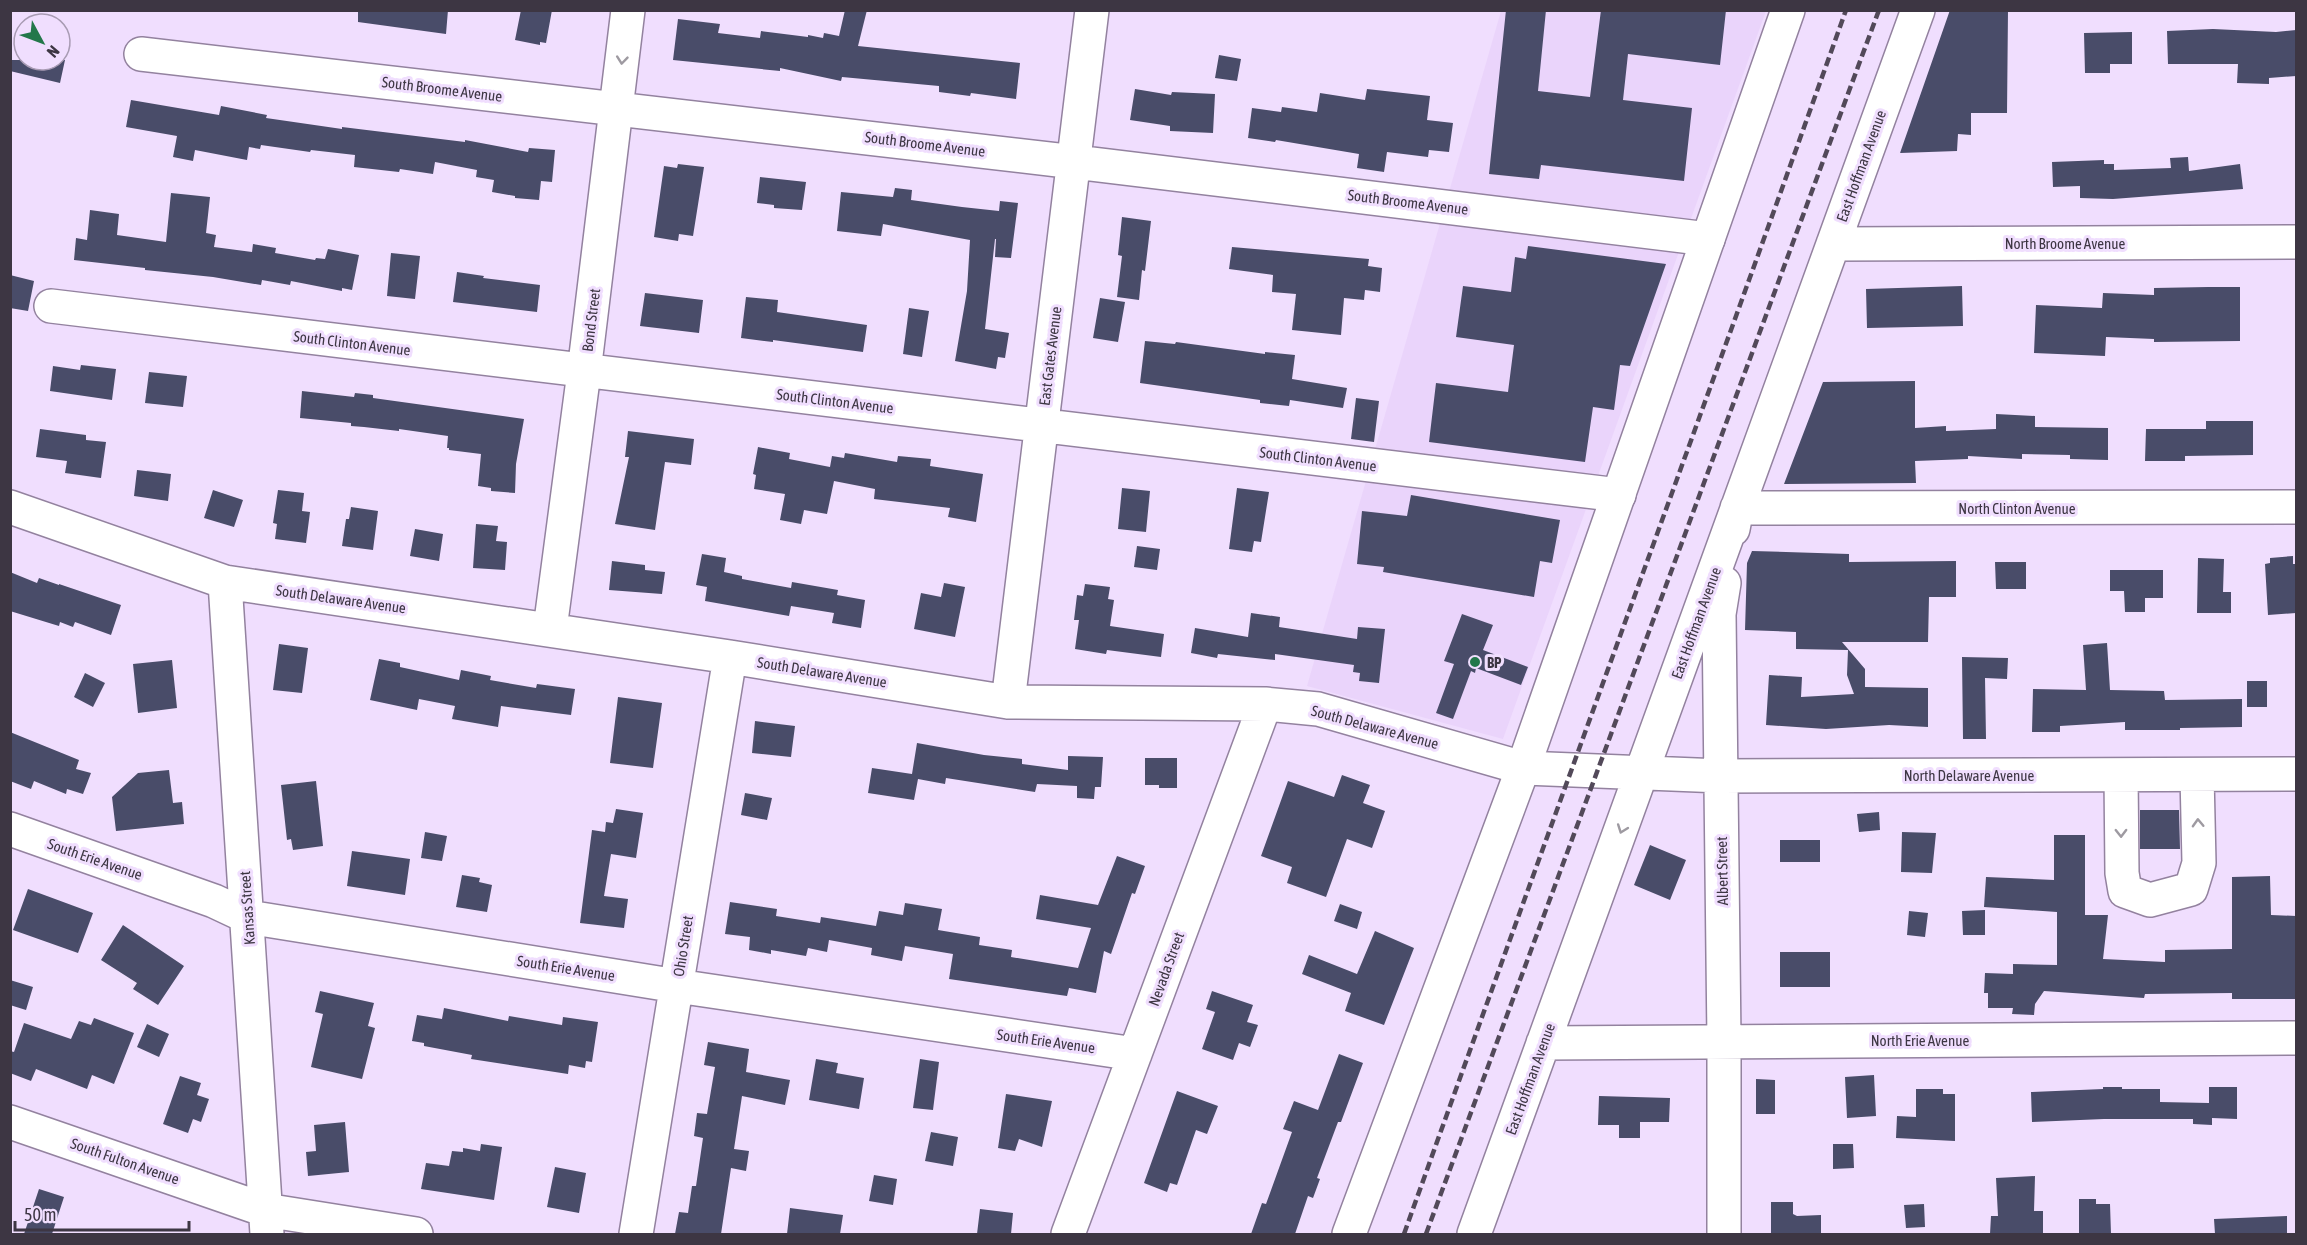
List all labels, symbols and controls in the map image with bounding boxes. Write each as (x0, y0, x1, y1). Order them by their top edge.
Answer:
north arrow (12, 12, 72, 72)
text: N (43, 42, 63, 61)
one-way arrow (617, 55, 629, 64)
street label: South Broome Avenue (381, 73, 503, 105)
street label: East Hoffman Avenue (1833, 108, 1889, 224)
street label: South Broome Avenue (864, 128, 986, 160)
street label: South Broome Avenue (1347, 186, 1469, 218)
street label: North Broome Avenue (2005, 235, 2126, 252)
street label: Bond Street (579, 287, 603, 353)
street label: East Gates Avenue (1035, 305, 1065, 407)
street label: South Clinton Avenue (293, 327, 412, 359)
street label: South Clinton Avenue (776, 385, 895, 417)
street label: South Clinton Avenue (1259, 443, 1378, 475)
street label: North Clinton Avenue (1958, 500, 2076, 517)
street label: East Hoffman Avenue (1668, 565, 1724, 681)
street label: South Delaware Avenue (275, 581, 407, 617)
street label: South Delaware Avenue (756, 653, 888, 691)
place label: BP (1487, 654, 1502, 671)
marker: BP (1468, 655, 1482, 669)
street label: South Delaware Avenue (1310, 702, 1441, 752)
street label: North Delaware Avenue (1904, 767, 2034, 784)
one-way arrow (2192, 818, 2204, 827)
one-way arrow (1616, 823, 1629, 834)
one-way arrow (2115, 829, 2128, 838)
street label: South Erie Avenue (45, 835, 145, 883)
street label: Albert Street (1713, 836, 1731, 906)
street label: Kansas Street (236, 871, 258, 945)
street label: Ohio Street (670, 914, 696, 978)
street label: Nevada Street (1145, 930, 1187, 1008)
street label: South Erie Avenue (516, 952, 616, 984)
street label: East Hoffman Avenue (1502, 1021, 1558, 1137)
street label: South Erie Avenue (996, 1026, 1096, 1056)
street label: North Erie Avenue (1871, 1032, 1969, 1049)
street label: South Fulton Avenue (69, 1134, 182, 1188)
scale bar (15, 1194, 189, 1232)
text: 50 m (24, 1204, 56, 1225)

